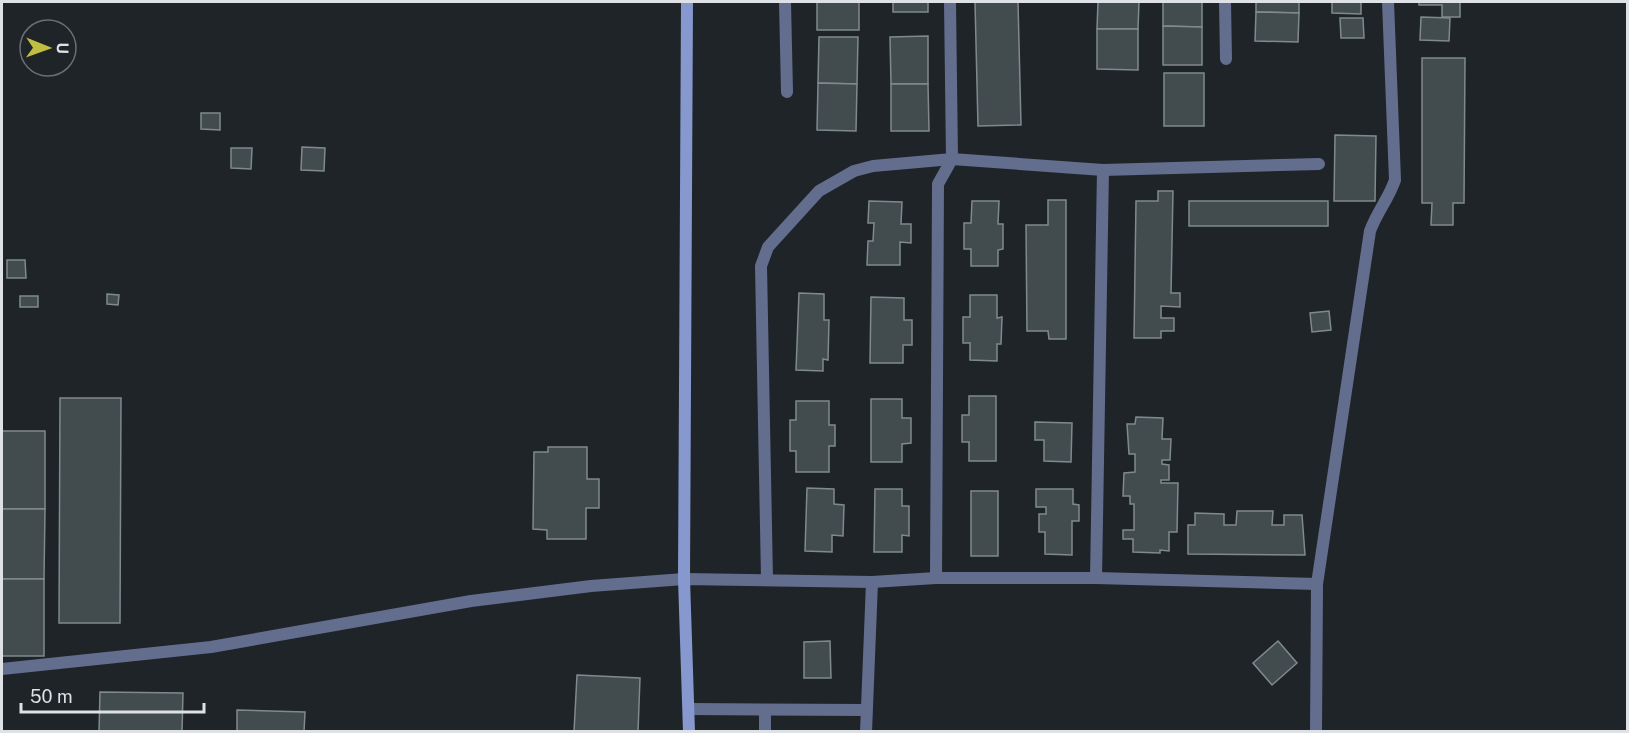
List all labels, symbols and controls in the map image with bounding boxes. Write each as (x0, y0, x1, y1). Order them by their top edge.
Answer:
north arrow (18, 18, 78, 78)
text: U (53, 42, 72, 54)
scale bar (21, 676, 204, 714)
text: 50 m (30, 686, 73, 707)

